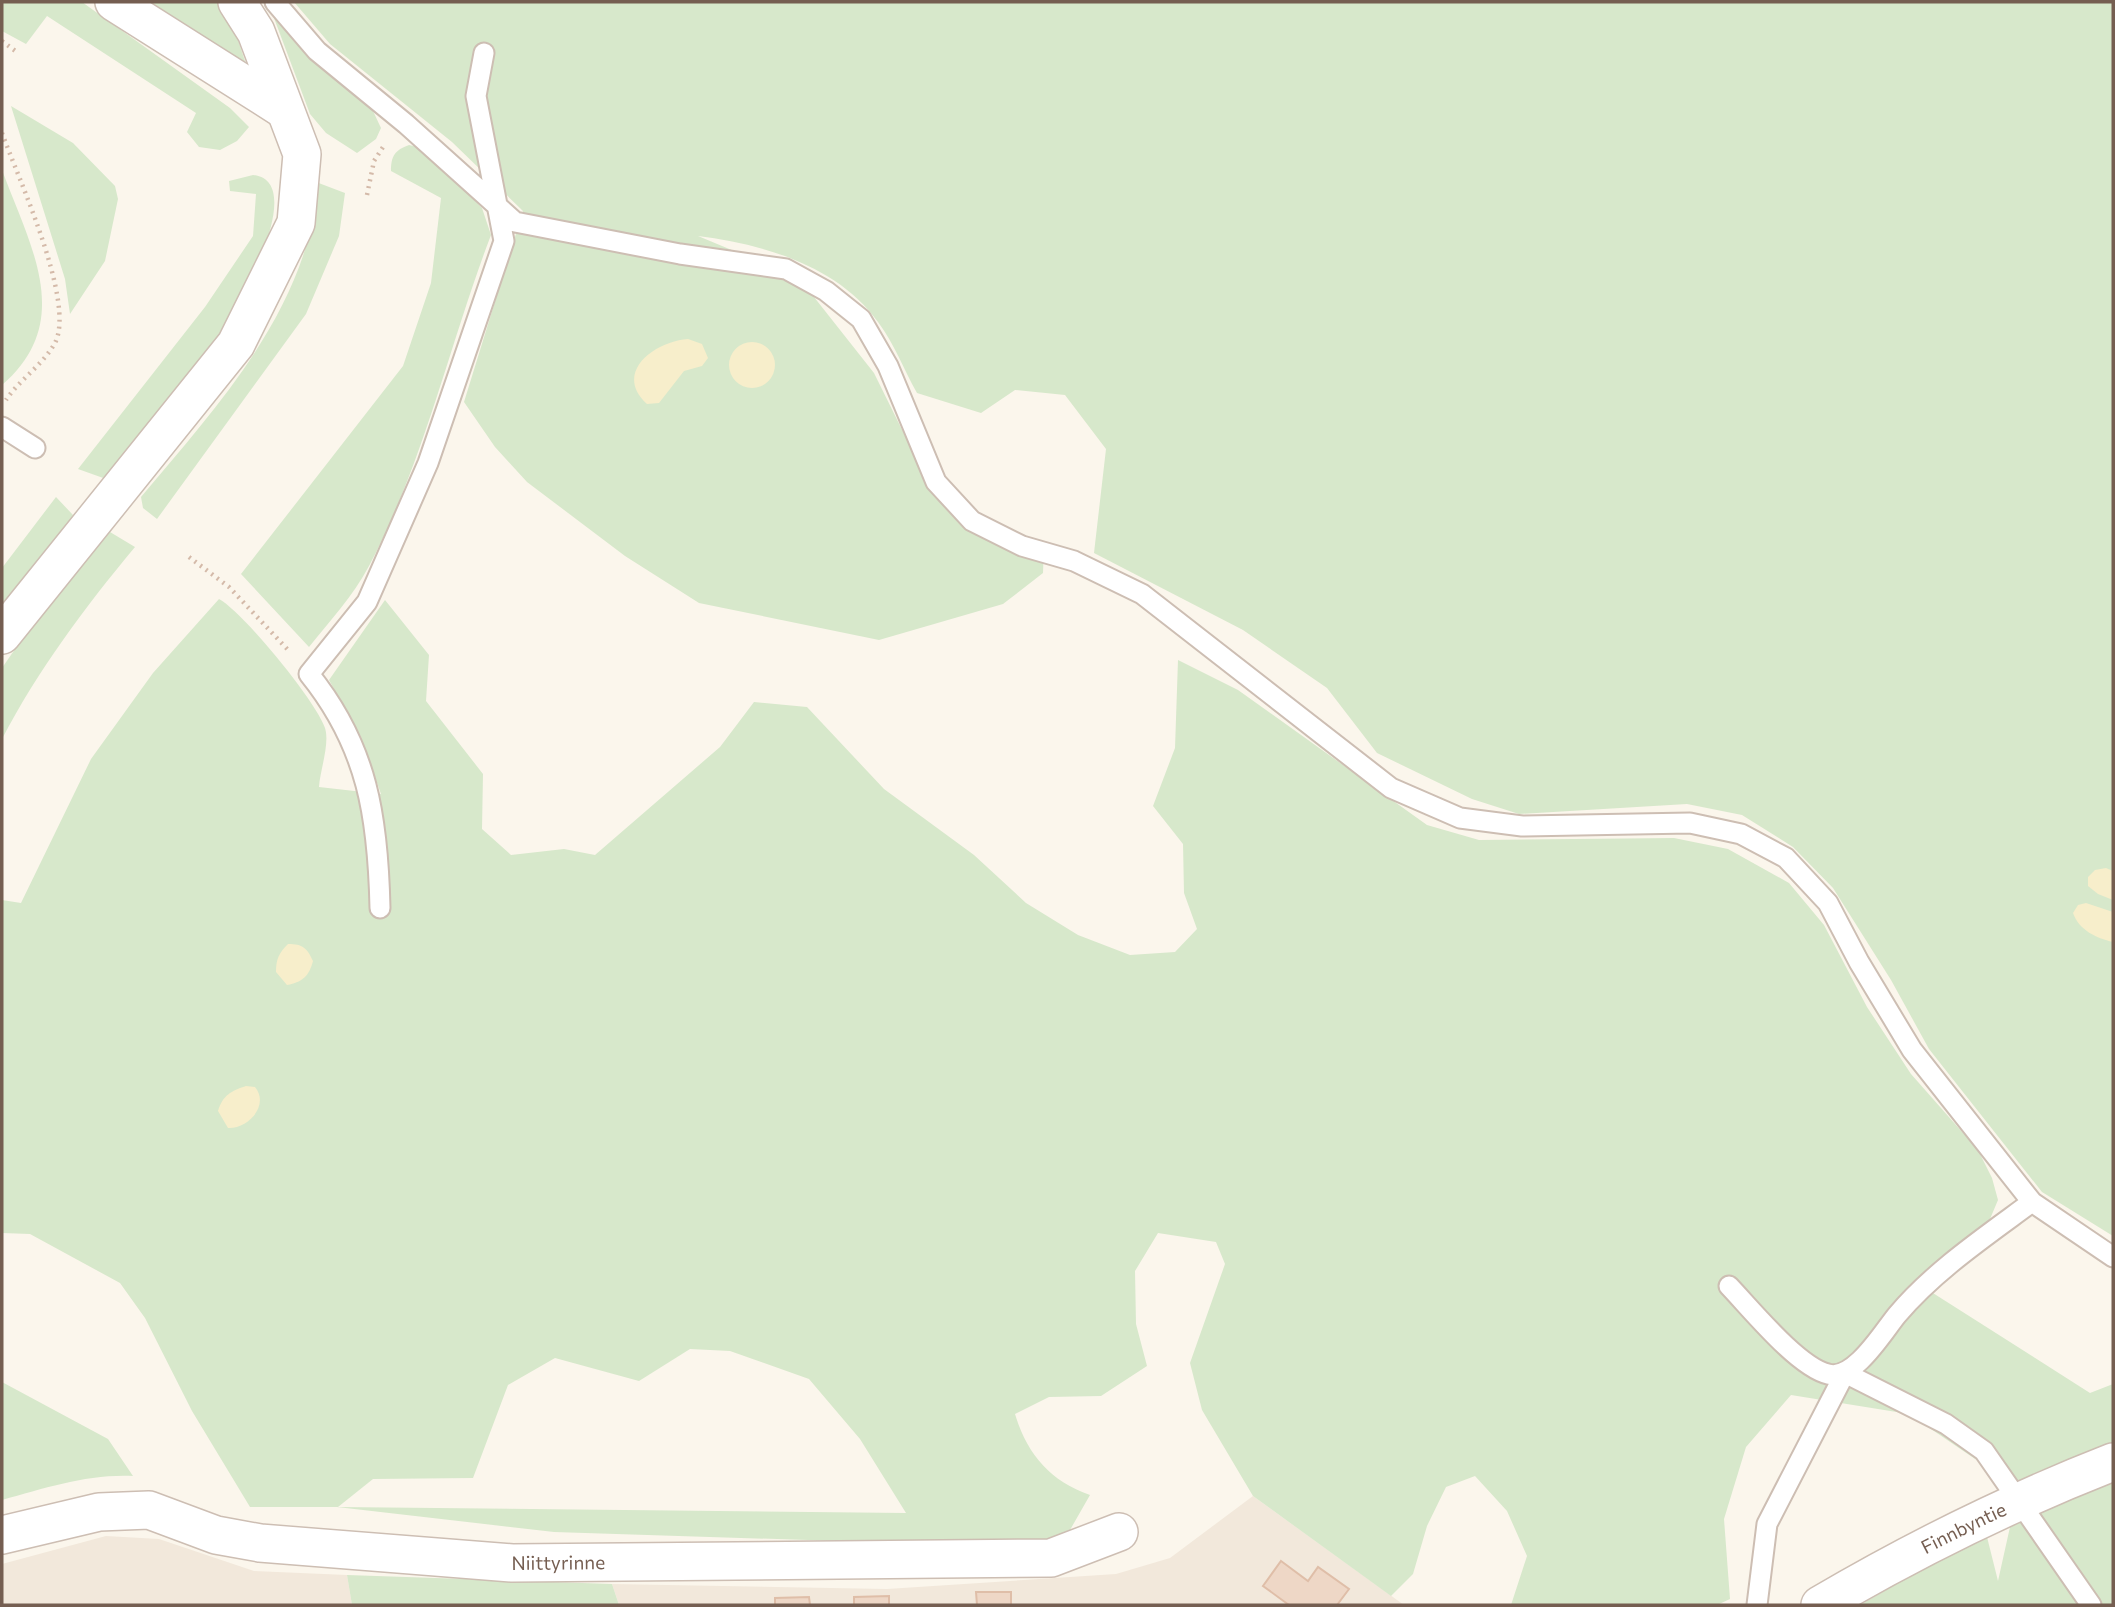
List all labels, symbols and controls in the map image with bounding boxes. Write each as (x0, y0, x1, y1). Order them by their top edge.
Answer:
street label: Finnbyntie (1917, 1497, 2009, 1558)
street label: Niittyrinne (511, 1550, 605, 1574)

